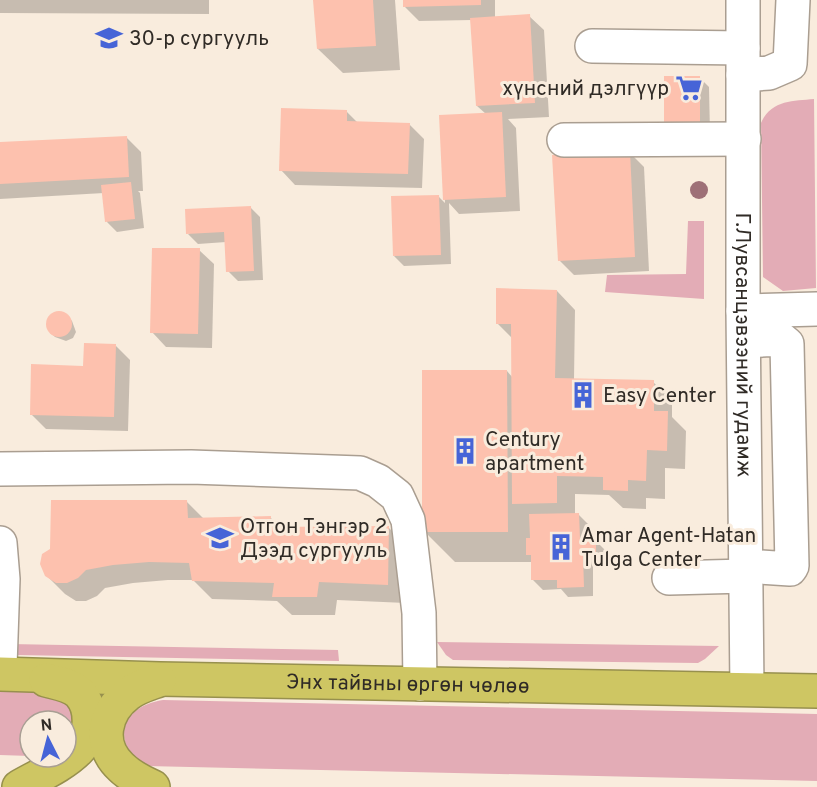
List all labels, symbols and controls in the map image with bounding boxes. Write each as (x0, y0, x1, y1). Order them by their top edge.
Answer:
school or university icon: 30-р сургууль (94, 23, 124, 53)
place label: 30-р сургууль (129, 26, 269, 53)
supermarket icon: хүнсний дэлгүүр (674, 73, 704, 103)
place label: хүнсний дэлгүүр (502, 76, 669, 103)
street label: Г.Лувсанцэвээний гудамж (728, 212, 757, 478)
building icon: Easy Center (568, 380, 598, 410)
place label: Easy Center (603, 383, 716, 410)
place label: Century apartment (485, 427, 584, 478)
building icon: Century apartment (450, 436, 480, 466)
place label: Отгон Тэнгэр 2 Дээд сургууль (240, 514, 387, 565)
school or university icon: Отгон Тэнгэр 2 Дээд сургууль (205, 523, 235, 553)
place label: Amar Agent-Hatan Tulga Center (581, 523, 756, 574)
building icon: Amar Agent-Hatan Tulga Center (546, 532, 576, 562)
street label: Энх тайвны өргөн чөлөө (286, 669, 530, 701)
north arrow (18, 709, 78, 769)
text: N (40, 716, 53, 737)

